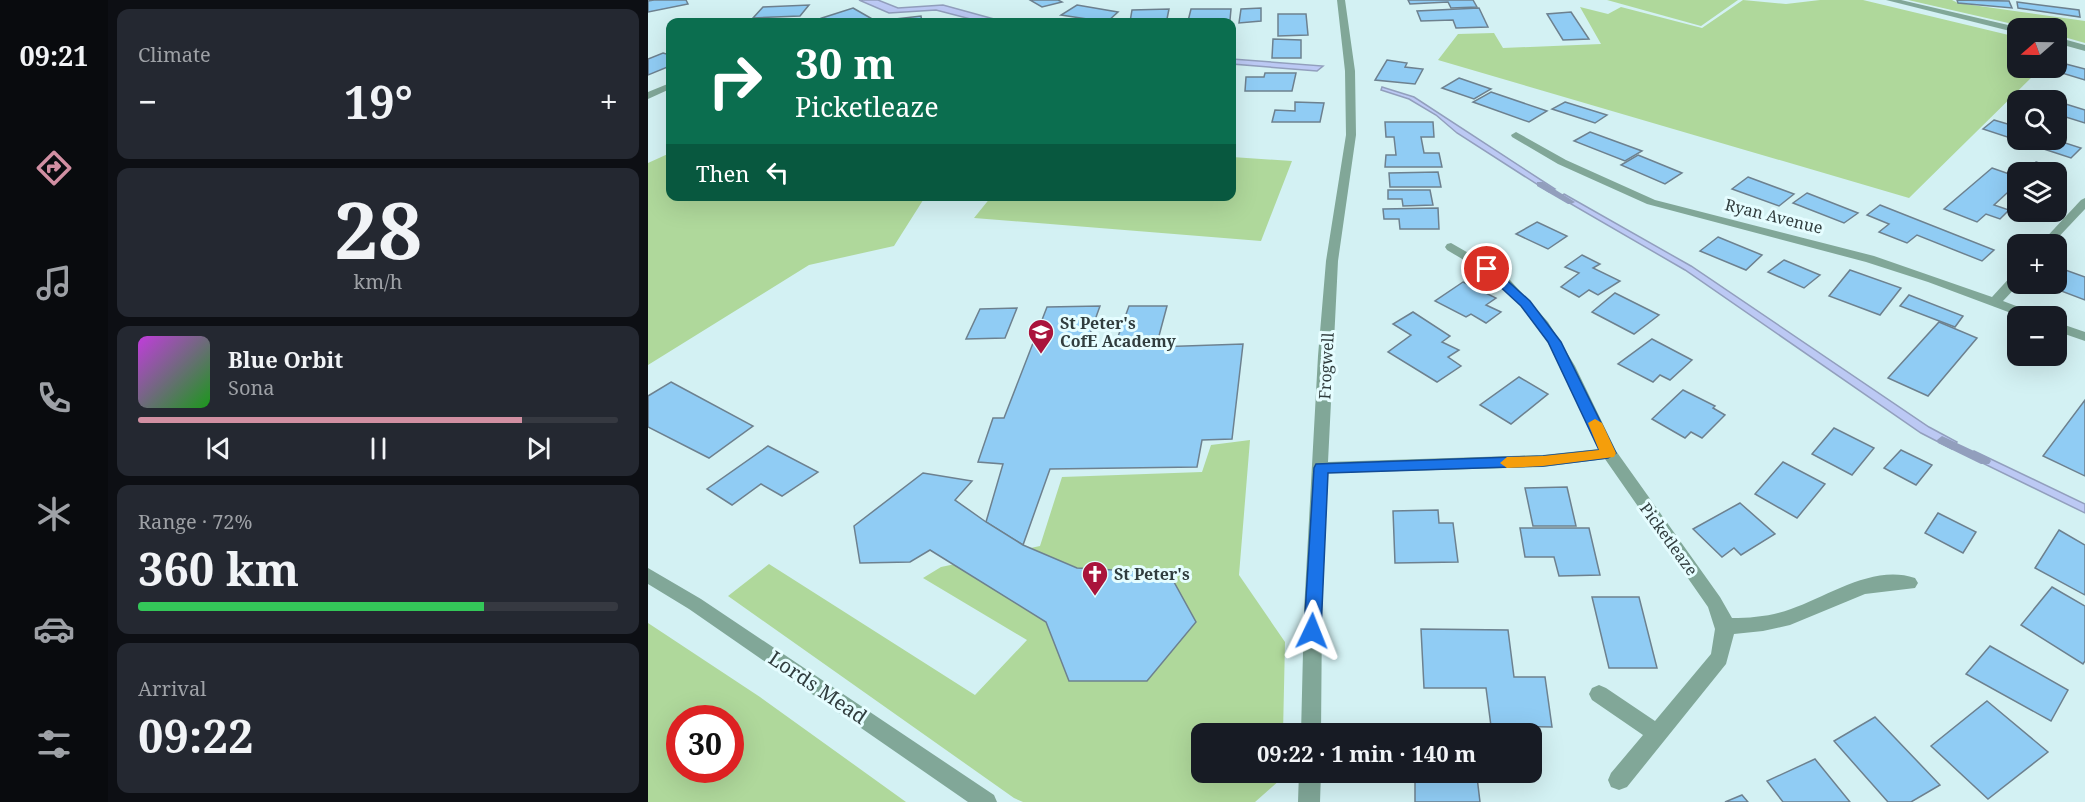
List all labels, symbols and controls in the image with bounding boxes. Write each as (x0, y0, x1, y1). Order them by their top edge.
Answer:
north arrow (2007, 18, 2067, 78)
map controls (2007, 18, 2067, 366)
text: 30 m (795, 34, 895, 91)
text: 09:21 (19, 37, 89, 74)
text: Climate (138, 41, 211, 68)
icon: right (696, 42, 774, 120)
text: 19° (344, 71, 413, 132)
text: − (138, 79, 157, 124)
text: + (600, 79, 618, 124)
text: Picketleaze (795, 88, 939, 125)
button: search (2007, 90, 2067, 150)
icon: directions (33, 147, 75, 189)
icon: left (761, 156, 794, 189)
text: Then (696, 158, 749, 188)
button: layers (2007, 162, 2067, 222)
text: 28 (334, 176, 422, 282)
street label: Ryan Avenue (1723, 193, 1825, 239)
button: + (2007, 234, 2067, 294)
pin (1461, 243, 1512, 294)
icon: arrive (1470, 252, 1503, 285)
icon: music (33, 262, 75, 304)
text: km/h (353, 268, 403, 295)
button: − (2007, 306, 2067, 366)
place label: St Peter's CofE Academy (1060, 312, 1176, 352)
school or university icon: St Peter's CofE Academy (1026, 317, 1056, 355)
street label: Frogwell (1313, 332, 1339, 400)
text: Blue Orbit (228, 344, 343, 374)
text: Sona (228, 374, 275, 401)
icon: phone (33, 377, 75, 419)
icon: previous (202, 432, 235, 465)
icon: pause (362, 432, 395, 465)
icon: next (522, 432, 555, 465)
icon: climate (33, 493, 75, 535)
street label: Picketleaze (1635, 498, 1703, 580)
text: Range · 72% (138, 508, 252, 535)
text: 360 km (138, 538, 299, 599)
church icon: St Peter's (1080, 559, 1110, 597)
place label: St Peter's (1114, 563, 1190, 585)
position arrow (1280, 599, 1344, 663)
icon: car (33, 608, 75, 650)
street label: Lords Mead (764, 644, 872, 730)
text: Arrival (138, 675, 206, 702)
text: 09:22 (138, 705, 253, 766)
speed limit sign: 30 (666, 705, 744, 783)
icon: filters (33, 723, 75, 765)
text: 09:22 · 1 min · 140 m (1257, 738, 1476, 768)

